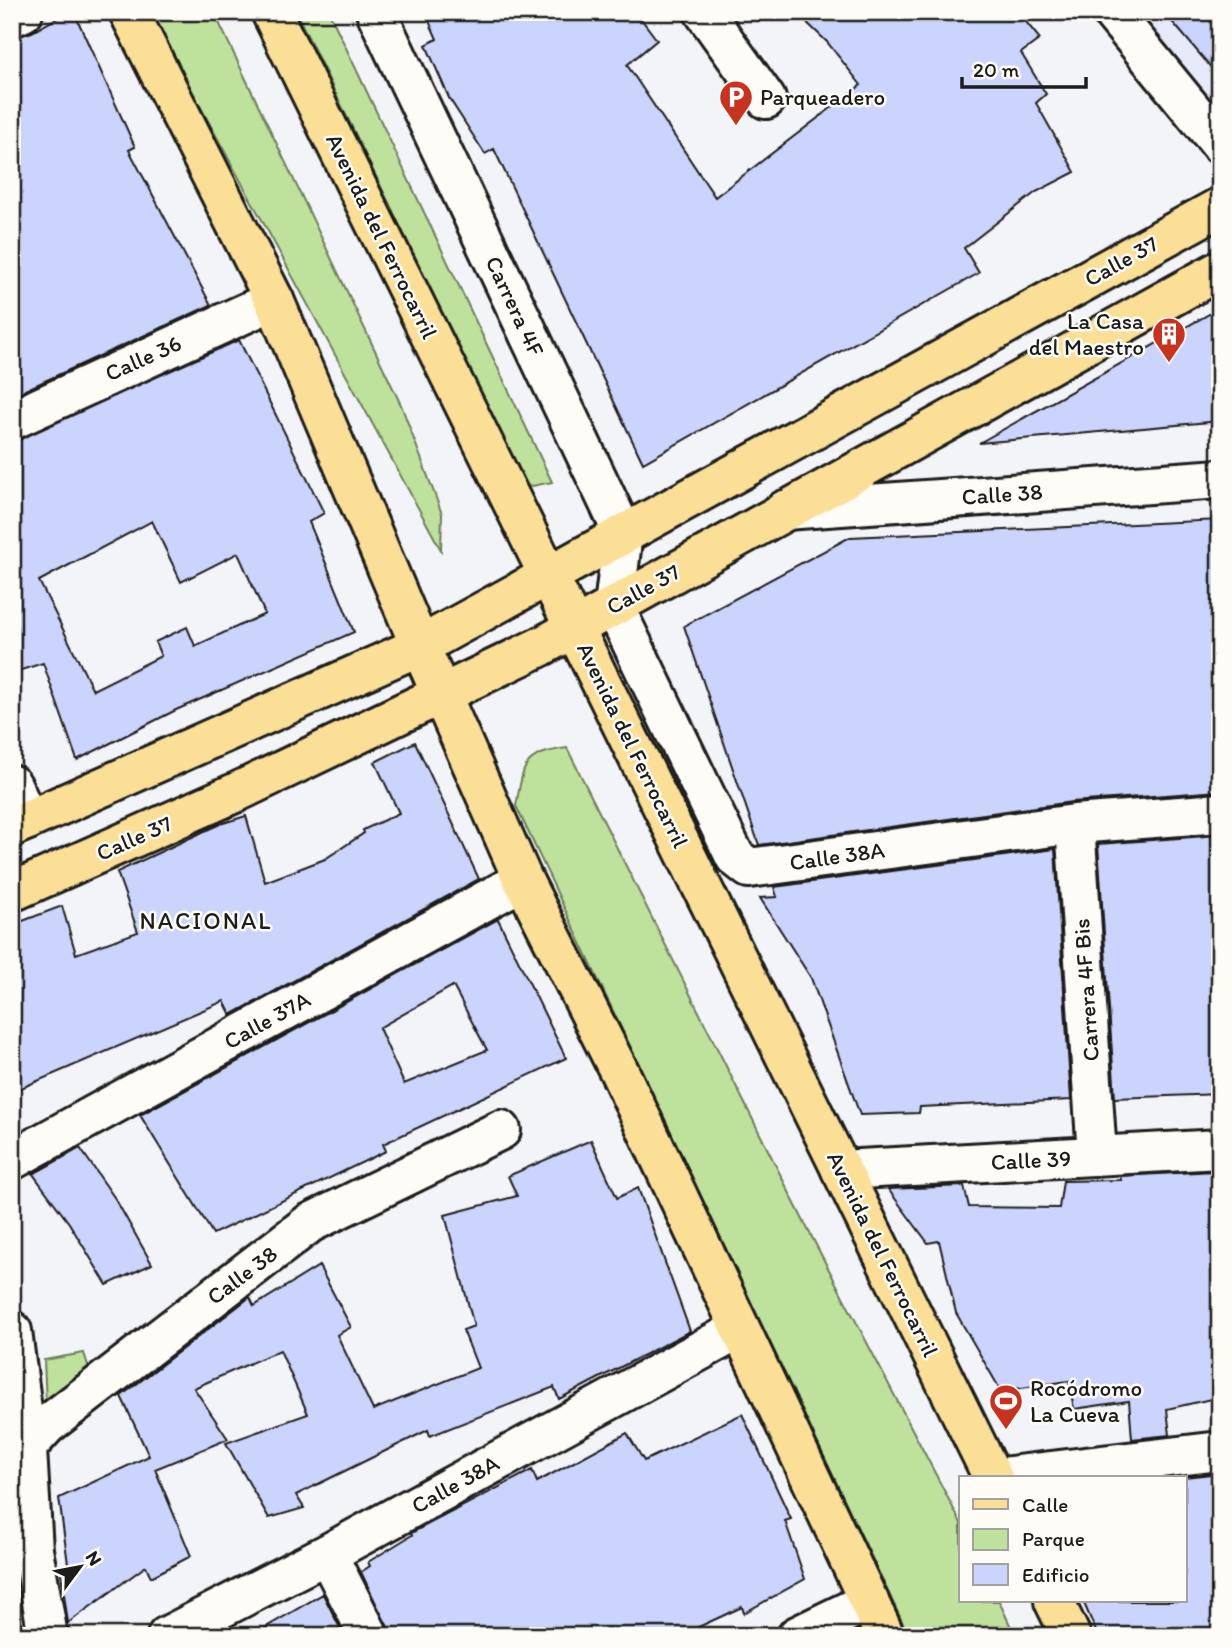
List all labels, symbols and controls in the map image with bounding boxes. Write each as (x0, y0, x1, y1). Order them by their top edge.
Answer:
scale bar (962, 46, 1087, 90)
text: 20 m (973, 57, 1020, 82)
parking icon: Parqueadero (717, 78, 755, 127)
place label: Parqueadero (760, 83, 885, 111)
street label: Avenida del Ferrocarril (320, 129, 444, 344)
street label: Calle 37 (1079, 229, 1163, 293)
street label: Carrera 4F (480, 251, 550, 361)
place label: La Casa del Maestro (1029, 307, 1144, 361)
building icon: La Casa del Maestro (1150, 315, 1188, 364)
street label: Calle 36 (100, 329, 186, 387)
street label: Calle 38 (961, 477, 1043, 511)
street label: Calle 37 (601, 557, 685, 621)
street label: Avenida del Ferrocarril (571, 638, 695, 853)
street label: Calle 37 (92, 809, 176, 867)
street label: Calle 38A (788, 835, 887, 877)
district label: NACIONAL (140, 906, 272, 935)
street label: Carrera 4F Bis (1067, 918, 1105, 1062)
street label: Calle 37A (219, 985, 315, 1055)
street label: Calle 39 (990, 1144, 1072, 1176)
street label: Avenida del Ferrocarril (821, 1147, 945, 1362)
street label: Calle 38 (201, 1239, 283, 1311)
place label: Rocódromo La Cueva (1030, 1374, 1142, 1428)
sports icon: Rocódromo La Cueva (987, 1382, 1025, 1431)
street label: Calle 38A (406, 1448, 504, 1519)
legend (959, 1476, 1186, 1602)
text: Calle (1022, 1492, 1068, 1517)
text: Parque (1022, 1526, 1085, 1551)
north arrow (46, 1532, 116, 1602)
text: N (81, 1547, 107, 1570)
text: Edificio (1022, 1562, 1090, 1587)

